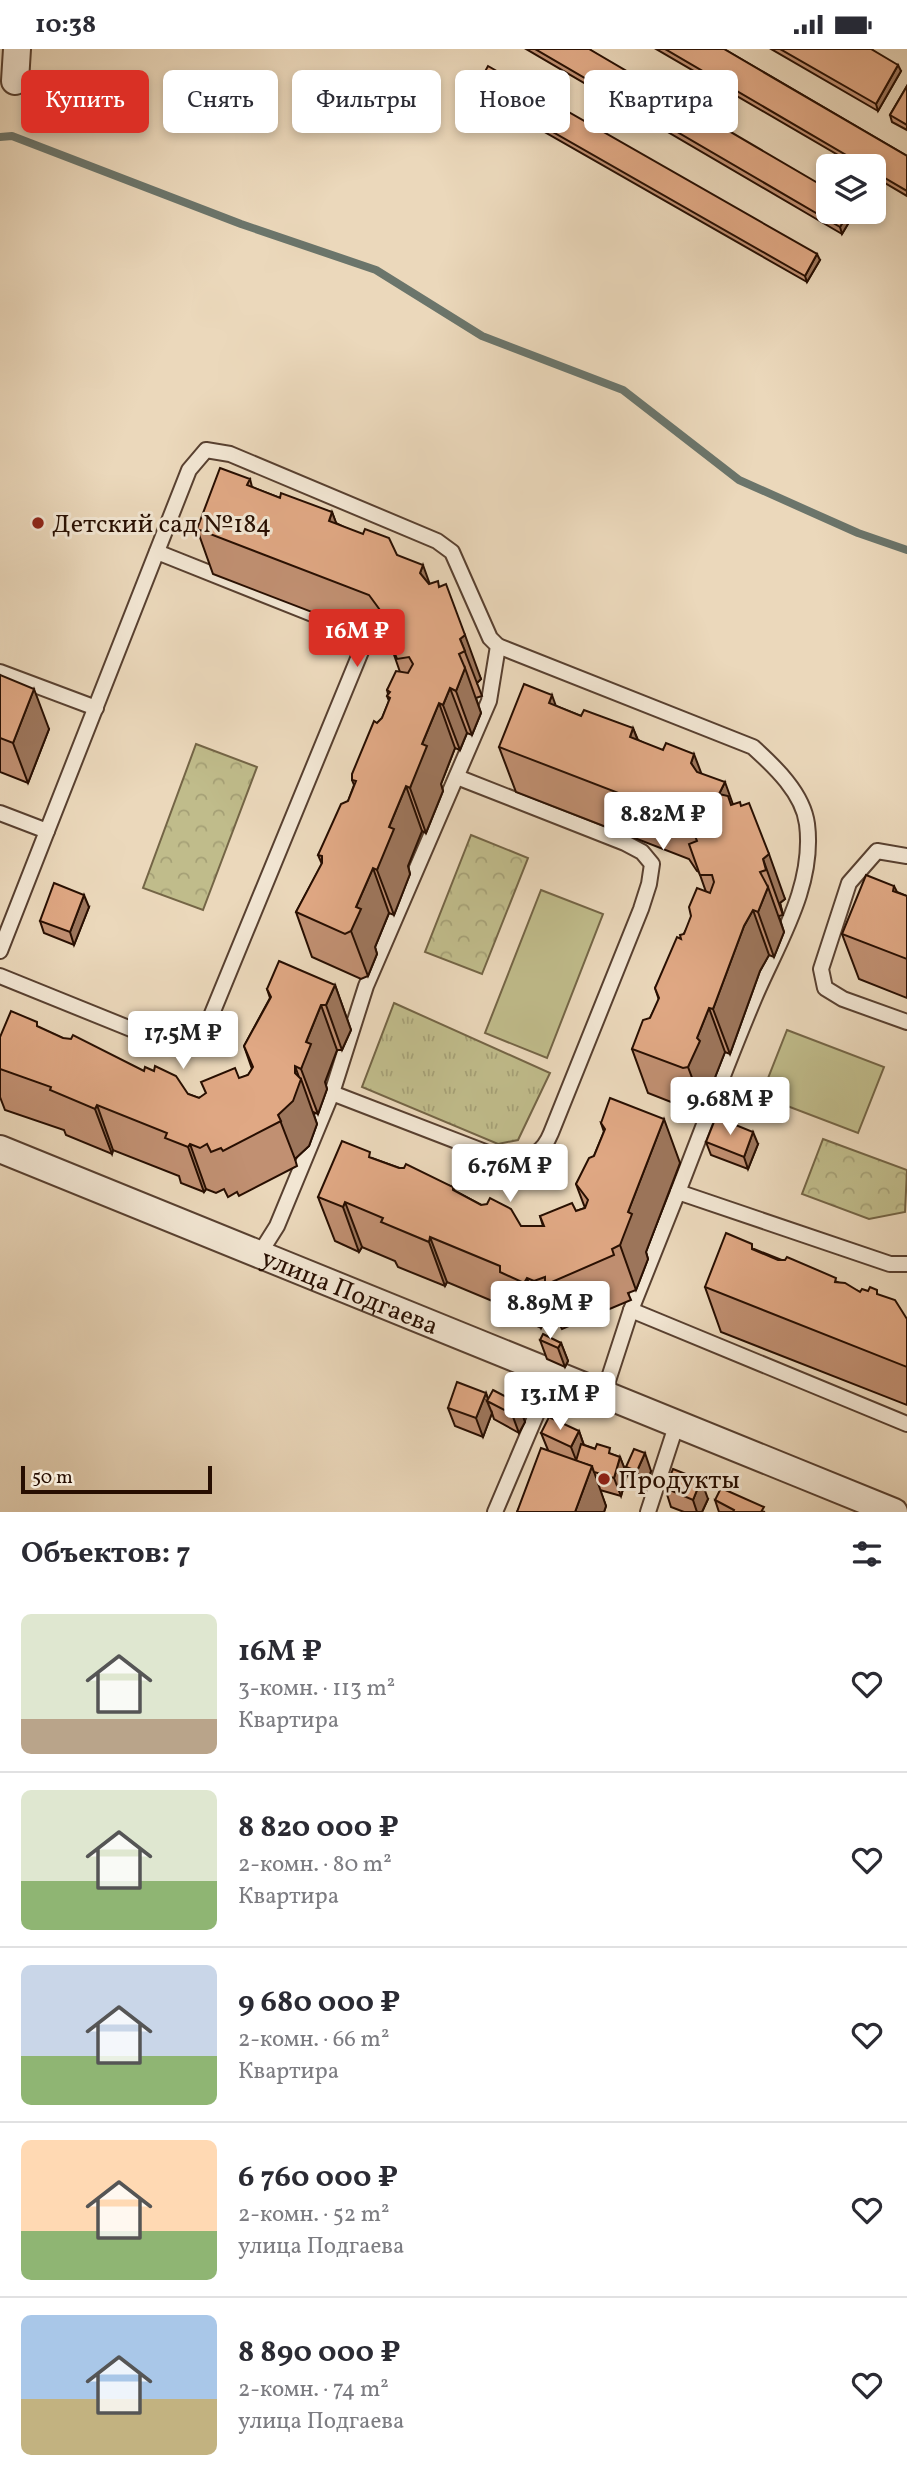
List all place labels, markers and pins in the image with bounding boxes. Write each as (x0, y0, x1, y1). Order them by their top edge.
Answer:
place label: Детский сад №184 (52, 507, 271, 543)
marker: Детский сад №184 (30, 515, 46, 531)
pin: 16M ₽ (308, 609, 406, 669)
pin: 8.82M ₽ (598, 793, 728, 852)
pin: 17.5M ₽ (118, 1011, 248, 1071)
pin: 9.68M ₽ (665, 1077, 795, 1137)
pin: 6.76M ₽ (445, 1145, 575, 1204)
pin: 8.89M ₽ (485, 1281, 615, 1341)
pin: 13.1M ₽ (495, 1373, 625, 1432)
place label: Продукты (618, 1463, 740, 1499)
marker: Продукты (596, 1471, 612, 1487)

